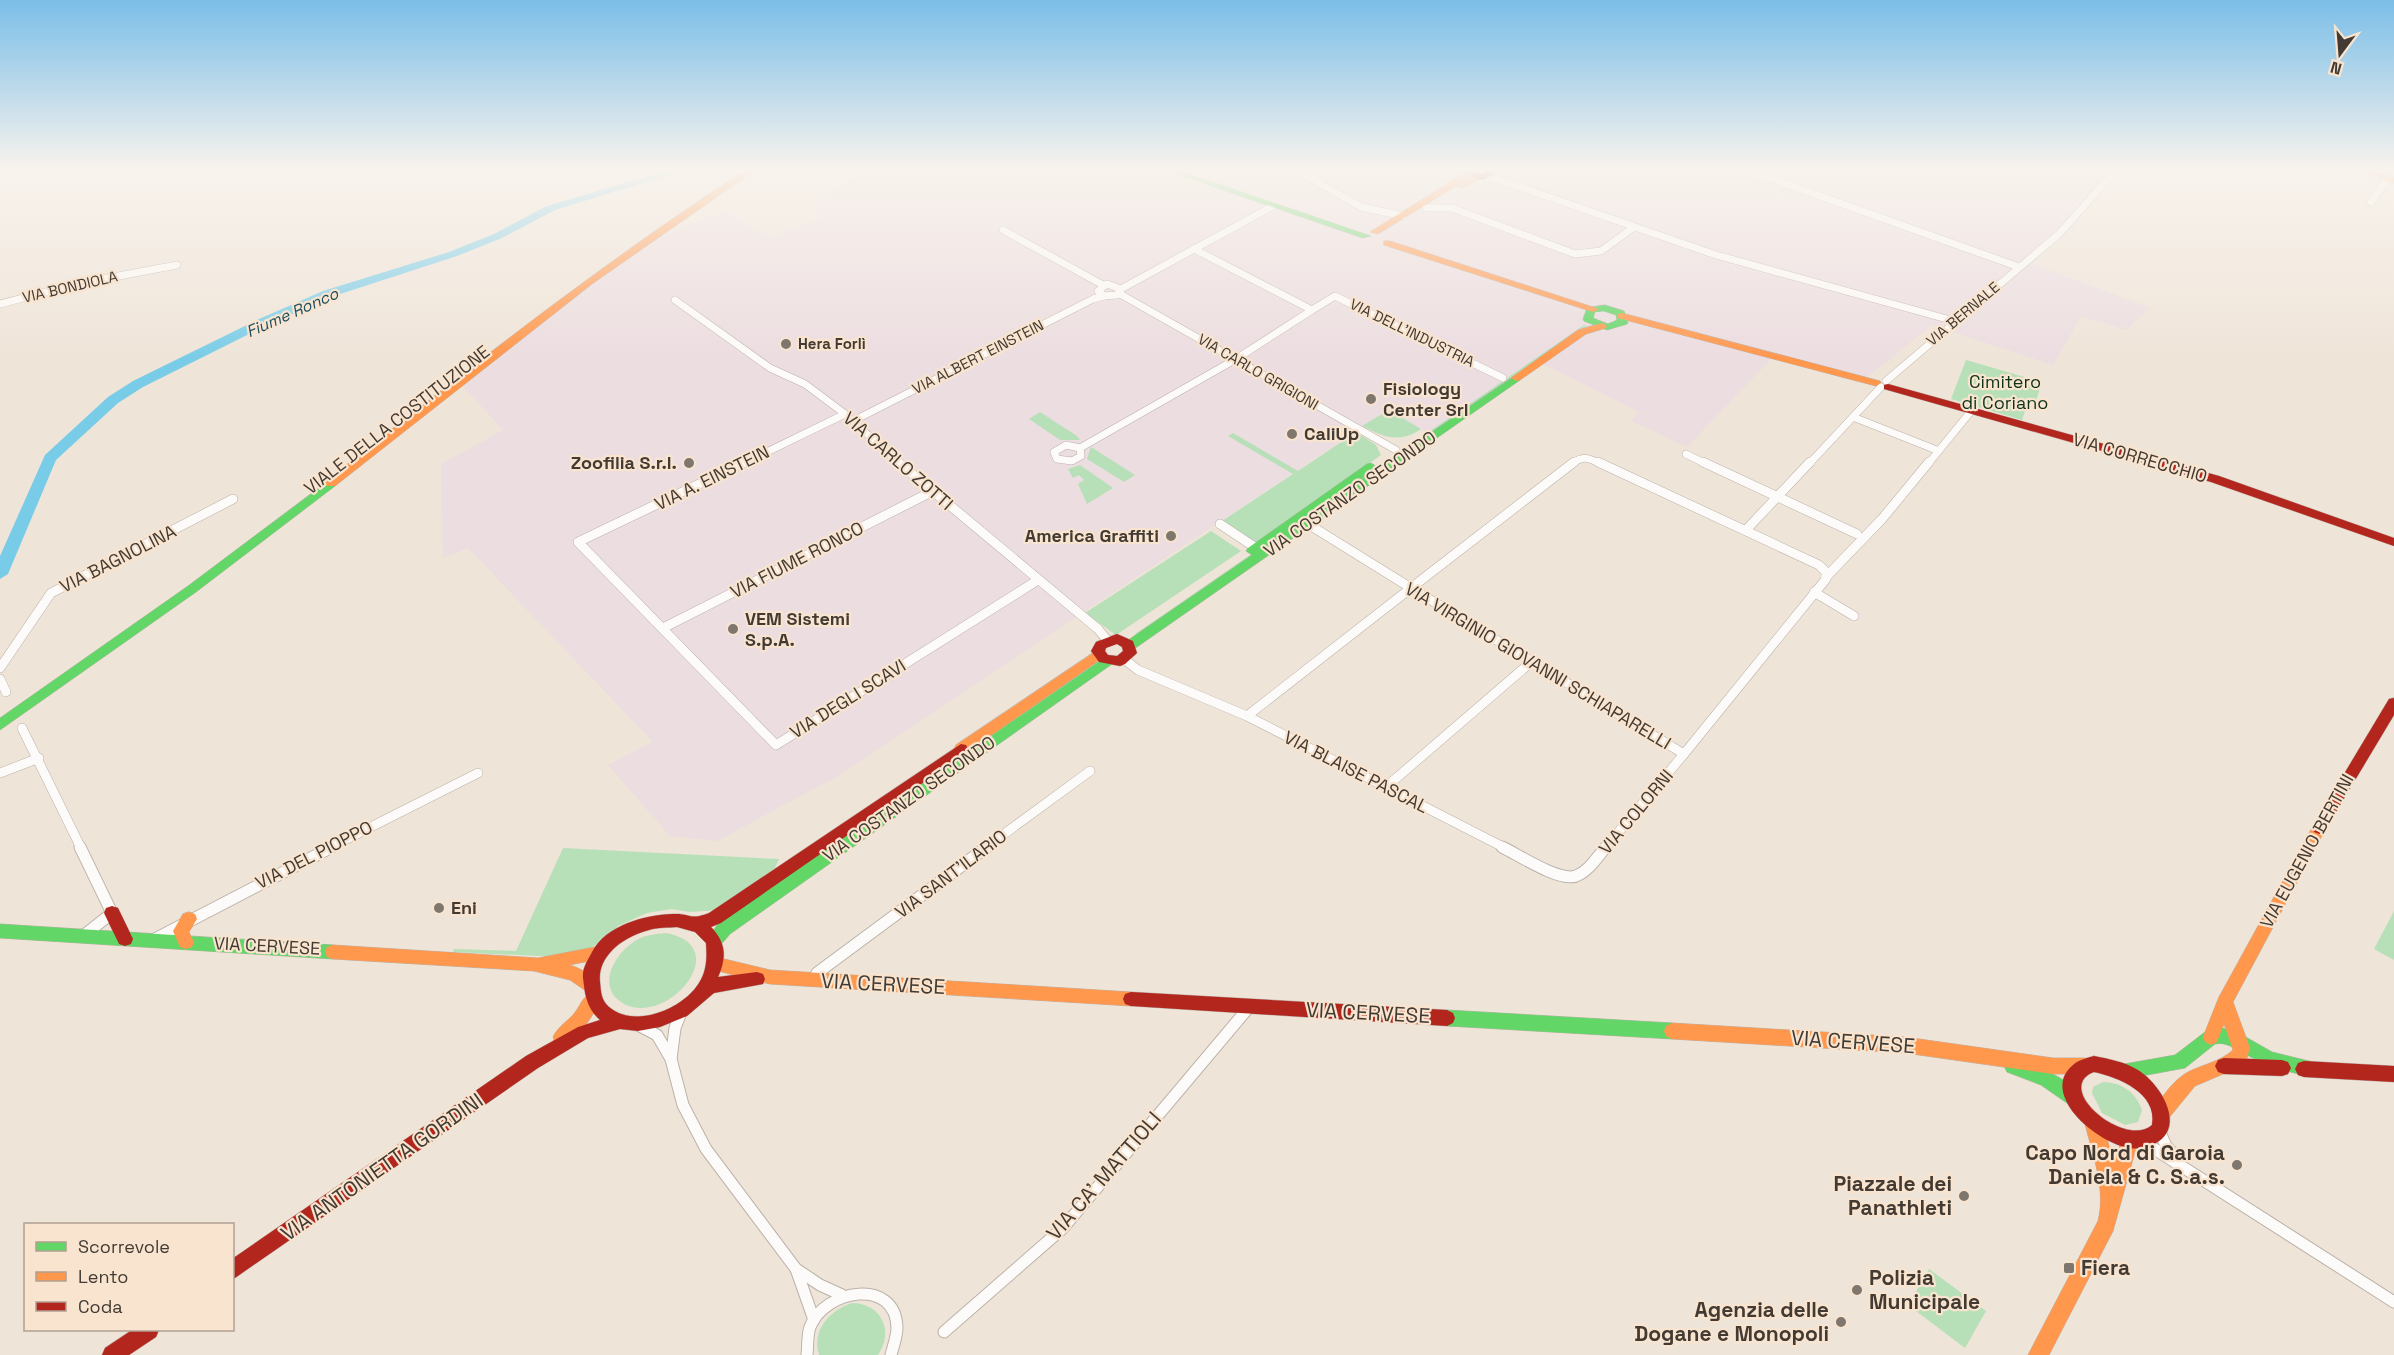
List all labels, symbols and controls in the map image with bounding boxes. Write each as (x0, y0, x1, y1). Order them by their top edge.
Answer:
north arrow (2310, 24, 2370, 84)
text: N (2328, 56, 2344, 80)
street label: VIA BONDIOLA (20, 266, 120, 307)
street label: VIA BERNALE (1922, 277, 2003, 350)
water label: Fiume Ronco (243, 282, 343, 342)
street label: VIA DELL'INDUSTRIA (1347, 294, 1478, 371)
street label: VIA ALBERT EINSTEIN (909, 315, 1047, 398)
street label: VIA CARLO GRIGIONI (1194, 329, 1322, 414)
place label: Hera Forlì (798, 334, 866, 353)
marker: Hera Forlì (779, 337, 793, 351)
street label: VIALE DELLA COSTITUZIONE (299, 340, 494, 499)
park label: Cimitero di Coriano (1961, 370, 2049, 414)
place label: Fisiology Center Srl (1383, 377, 1469, 421)
marker: Fisiology Center Srl (1364, 392, 1378, 406)
street label: VIA CARLO ZOTTI (838, 406, 958, 515)
place label: CaliUp (1304, 422, 1359, 445)
street label: VIA COSTANZO SECONDO (1259, 425, 1440, 562)
marker: CaliUp (1285, 427, 1299, 441)
street label: VIA CORRECCHIO (2070, 427, 2210, 488)
street label: VIA A. EINSTEIN (651, 440, 773, 515)
place label: Zoofilia S.r.l. (571, 451, 677, 474)
marker: Zoofilia S.r.l. (682, 456, 696, 470)
street label: VIA FIUME RONCO (726, 516, 867, 603)
street label: VIA BAGNOLINA (56, 519, 180, 598)
place label: America Graffiti (1025, 524, 1159, 547)
marker: America Graffiti (1164, 529, 1178, 543)
street label: VIA VIRGINIO GIOVANNI SCHIAPARELLI (1401, 577, 1676, 754)
place label: VEM Sistemi S.p.A. (745, 607, 850, 651)
marker: VEM Sistemi S.p.A. (726, 622, 740, 636)
street label: VIA DEGLI SCAVI (785, 654, 910, 743)
street label: VIA BLAISE PASCAL (1280, 725, 1433, 818)
street label: VIA COSTANZO SECONDO (818, 730, 999, 867)
street label: VIA COLORNI (1593, 764, 1678, 859)
street label: VIA EUGENIO BERTINI (2255, 770, 2359, 932)
street label: VIA DEL PIOPPO (251, 815, 376, 894)
street label: VIA SANT'ILARIO (890, 824, 1011, 923)
place label: Eni (451, 896, 477, 919)
marker: Eni (432, 901, 446, 915)
street label: VIA CERVESE (213, 931, 321, 960)
street label: VIA CERVESE (820, 967, 946, 1000)
street label: VIA CERVESE (1305, 996, 1431, 1029)
street label: VIA CERVESE (1790, 1024, 1916, 1059)
street label: VIA ANTONIETTA GORDINI (275, 1086, 488, 1247)
street label: VIA CA' MATTIOLI (1040, 1106, 1167, 1246)
place label: Capo Nord di Garoia Daniela & C. S.a.s. (2025, 1139, 2225, 1190)
marker: Capo Nord di Garoia Daniela & C. S.a.s. (2230, 1158, 2244, 1172)
place label: Piazzale dei Panathleti (1834, 1170, 1952, 1221)
marker: Piazzale dei Panathleti (1957, 1189, 1971, 1203)
legend (24, 1223, 234, 1331)
text: Scorrevole (78, 1235, 170, 1258)
place label: Fiera (2081, 1254, 2130, 1281)
marker: Fiera (2062, 1261, 2076, 1275)
place label: Polizia Municipale (1869, 1264, 1980, 1315)
text: Lento (78, 1265, 128, 1288)
marker: Polizia Municipale (1850, 1283, 1864, 1297)
text: Coda (78, 1295, 123, 1318)
place label: Agenzia delle Dogane e Monopoli (1634, 1296, 1829, 1347)
marker: Agenzia delle Dogane e Monopoli (1834, 1315, 1848, 1329)

